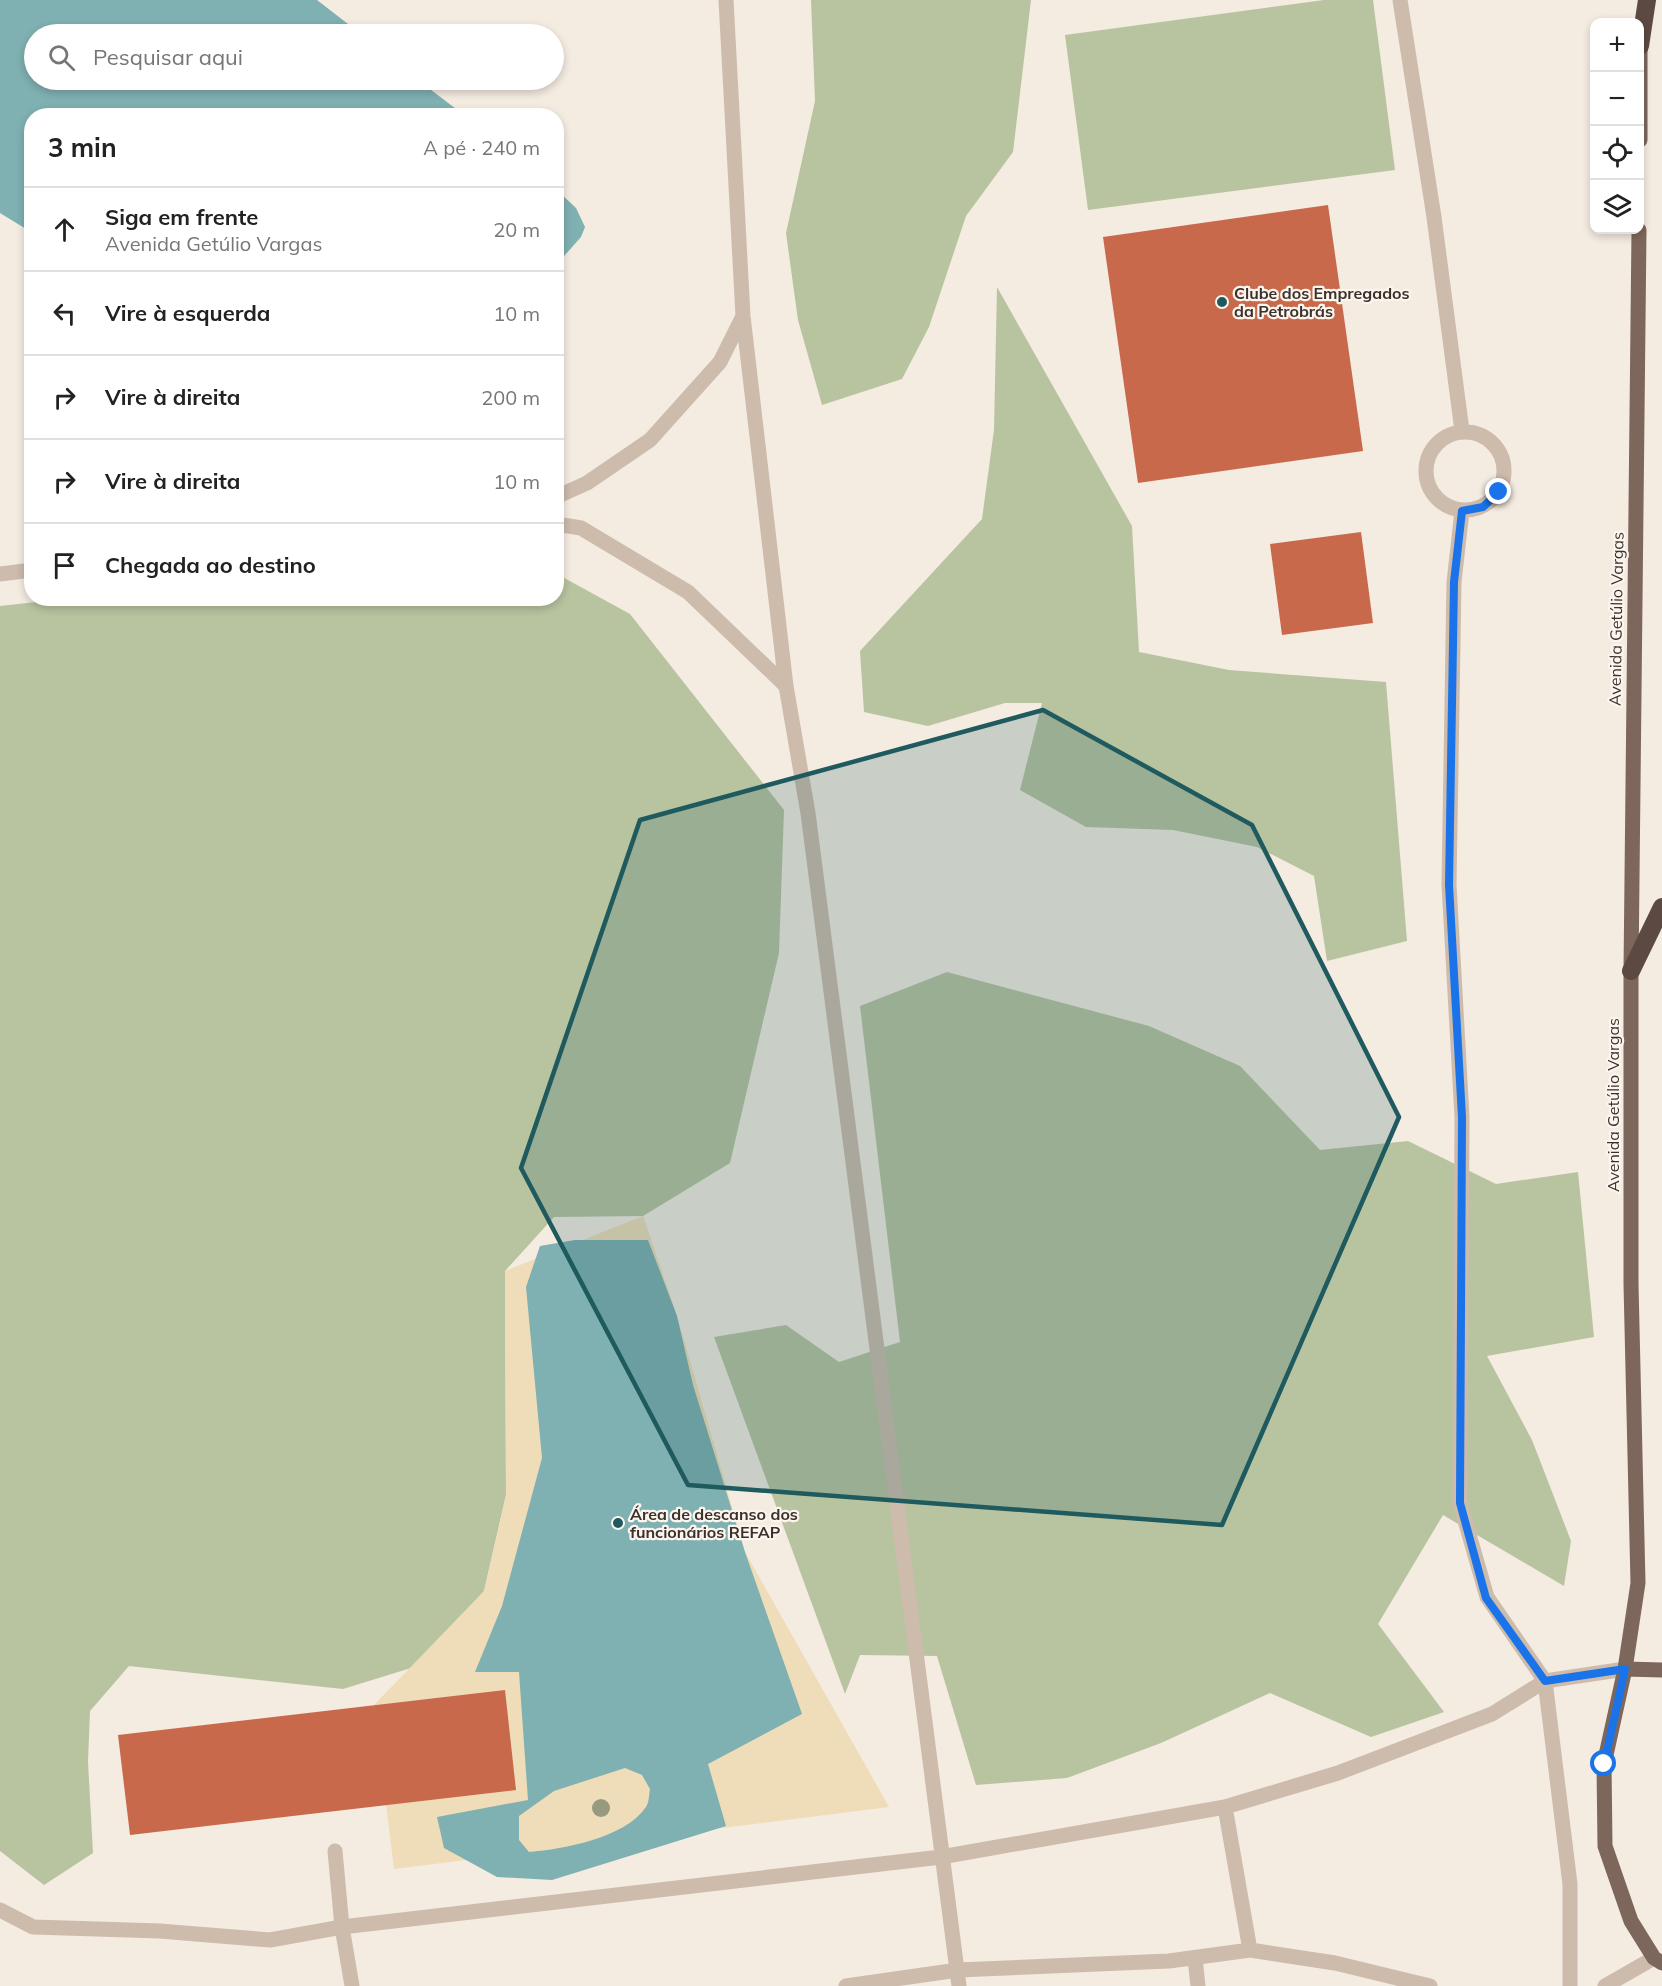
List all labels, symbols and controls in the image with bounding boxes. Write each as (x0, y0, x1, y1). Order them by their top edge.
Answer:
map controls (1590, 18, 1644, 234)
button: + (1590, 18, 1644, 72)
search box (24, 24, 564, 90)
icon: search (45, 41, 78, 74)
text: Pesquisar aqui (93, 43, 243, 71)
button: − (1590, 72, 1644, 126)
button: locate (1590, 126, 1644, 180)
text: 3 min (48, 131, 117, 164)
text: A pé · 240 m (423, 135, 540, 160)
button: layers (1590, 180, 1644, 234)
text: Siga em frente (105, 203, 258, 231)
icon: ahead (48, 213, 81, 246)
text: 20 m (493, 217, 540, 242)
text: Avenida Getúlio Vargas (105, 231, 322, 256)
place label: Clube dos Empregados da Petrobrás (1234, 283, 1410, 321)
marker: Clube dos Empregados da Petrobrás (1215, 295, 1229, 309)
icon: left (48, 297, 81, 330)
text: Vire à esquerda (105, 299, 270, 327)
text: 10 m (493, 301, 540, 326)
icon: right (48, 381, 81, 414)
text: Vire à direita (105, 383, 240, 411)
text: 200 m (481, 385, 540, 410)
icon: right (48, 465, 81, 498)
text: Vire à direita (105, 467, 240, 495)
text: 10 m (493, 469, 540, 494)
route end (1485, 478, 1511, 504)
street label: Avenida Getúlio Vargas (1604, 532, 1628, 706)
icon: arrive (48, 549, 81, 582)
text: Chegada ao destino (105, 551, 316, 579)
street label: Avenida Getúlio Vargas (1603, 1018, 1623, 1192)
place label: Área de descanso dos funcionários REFAP (630, 1504, 798, 1542)
marker: Área de descanso dos funcionários REFAP (611, 1516, 625, 1530)
route start (1590, 1750, 1616, 1776)

